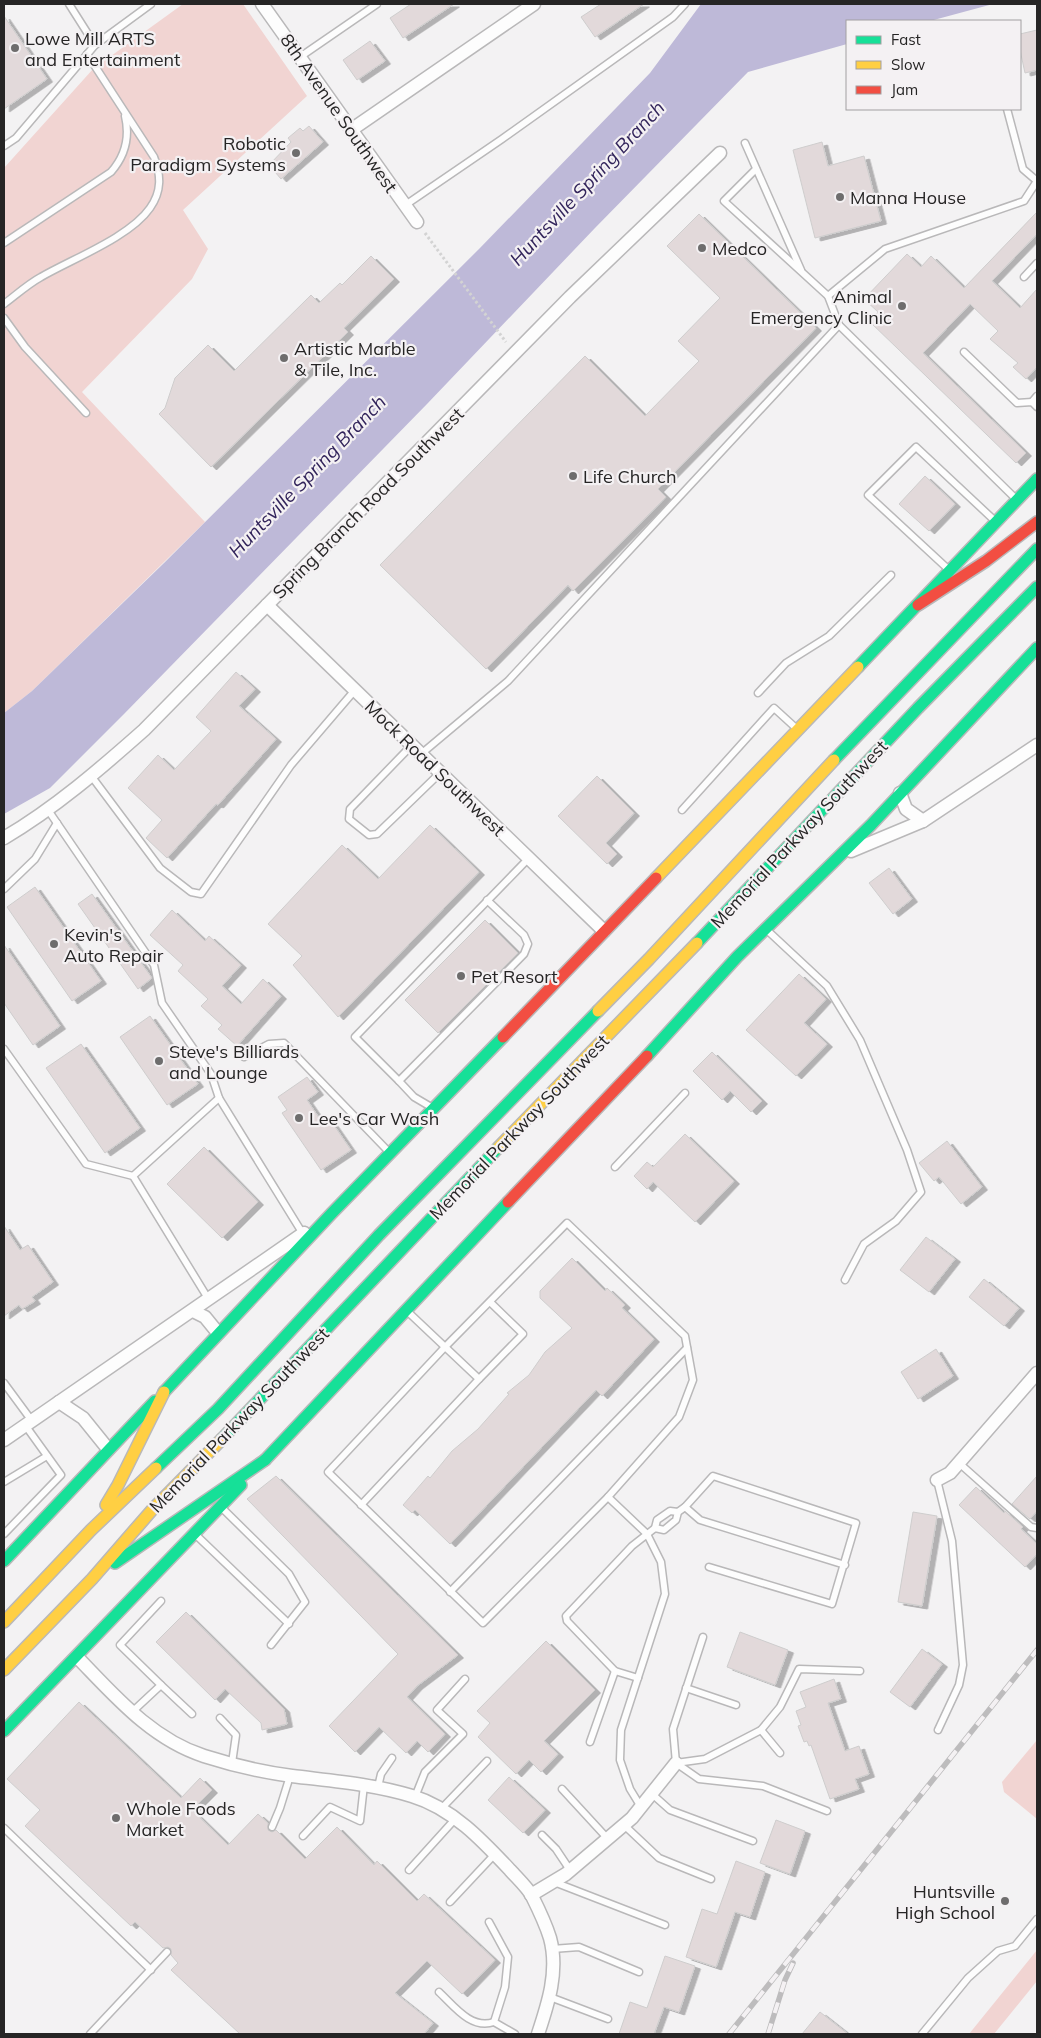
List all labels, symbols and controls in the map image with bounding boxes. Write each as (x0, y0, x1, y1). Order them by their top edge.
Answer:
legend (846, 20, 1021, 110)
place label: Lowe Mill ARTS and Entertainment (25, 27, 180, 71)
street label: 8th Avenue Southwest (275, 29, 403, 197)
text: Fast (891, 30, 921, 49)
marker: Lowe Mill ARTS and Entertainment (9, 42, 21, 54)
text: Slow (891, 55, 925, 74)
text: Jam (891, 80, 918, 99)
water label: Huntsville Spring Branch (504, 96, 670, 270)
place label: Robotic Paradigm Systems (130, 132, 286, 176)
marker: Robotic Paradigm Systems (290, 147, 302, 159)
place label: Manna House (850, 186, 966, 209)
marker: Manna House (834, 191, 846, 203)
place label: Medco (712, 237, 767, 260)
marker: Medco (696, 242, 708, 254)
place label: Animal Emergency Clinic (750, 285, 892, 329)
marker: Animal Emergency Clinic (896, 300, 908, 312)
place label: Artistic Marble & Tile, Inc. (294, 337, 416, 381)
marker: Artistic Marble & Tile, Inc. (278, 352, 290, 364)
water label: Huntsville Spring Branch (223, 390, 391, 562)
street label: Spring Branch Road Southwest (268, 403, 468, 603)
place label: Life Church (583, 465, 677, 488)
marker: Life Church (567, 470, 579, 482)
street label: Mock Road Southwest (360, 695, 510, 841)
street label: Memorial Parkway Southwest (706, 735, 892, 933)
place label: Kevin's Auto Repair (64, 923, 164, 967)
marker: Kevin's Auto Repair (48, 938, 60, 950)
place label: Pet Resort (471, 965, 558, 988)
marker: Pet Resort (455, 970, 467, 982)
street label: Memorial Parkway Southwest (424, 1029, 614, 1225)
place label: Steve's Billiards and Lounge (169, 1040, 299, 1084)
marker: Steve's Billiards and Lounge (153, 1055, 165, 1067)
place label: Lee's Car Wash (309, 1107, 439, 1130)
marker: Lee's Car Wash (293, 1112, 305, 1124)
street label: Memorial Parkway Southwest (144, 1322, 334, 1518)
place label: Whole Foods Market (126, 1797, 236, 1841)
marker: Whole Foods Market (110, 1812, 122, 1824)
place label: Huntsville High School (895, 1880, 995, 1924)
marker: Huntsville High School (999, 1895, 1011, 1907)

